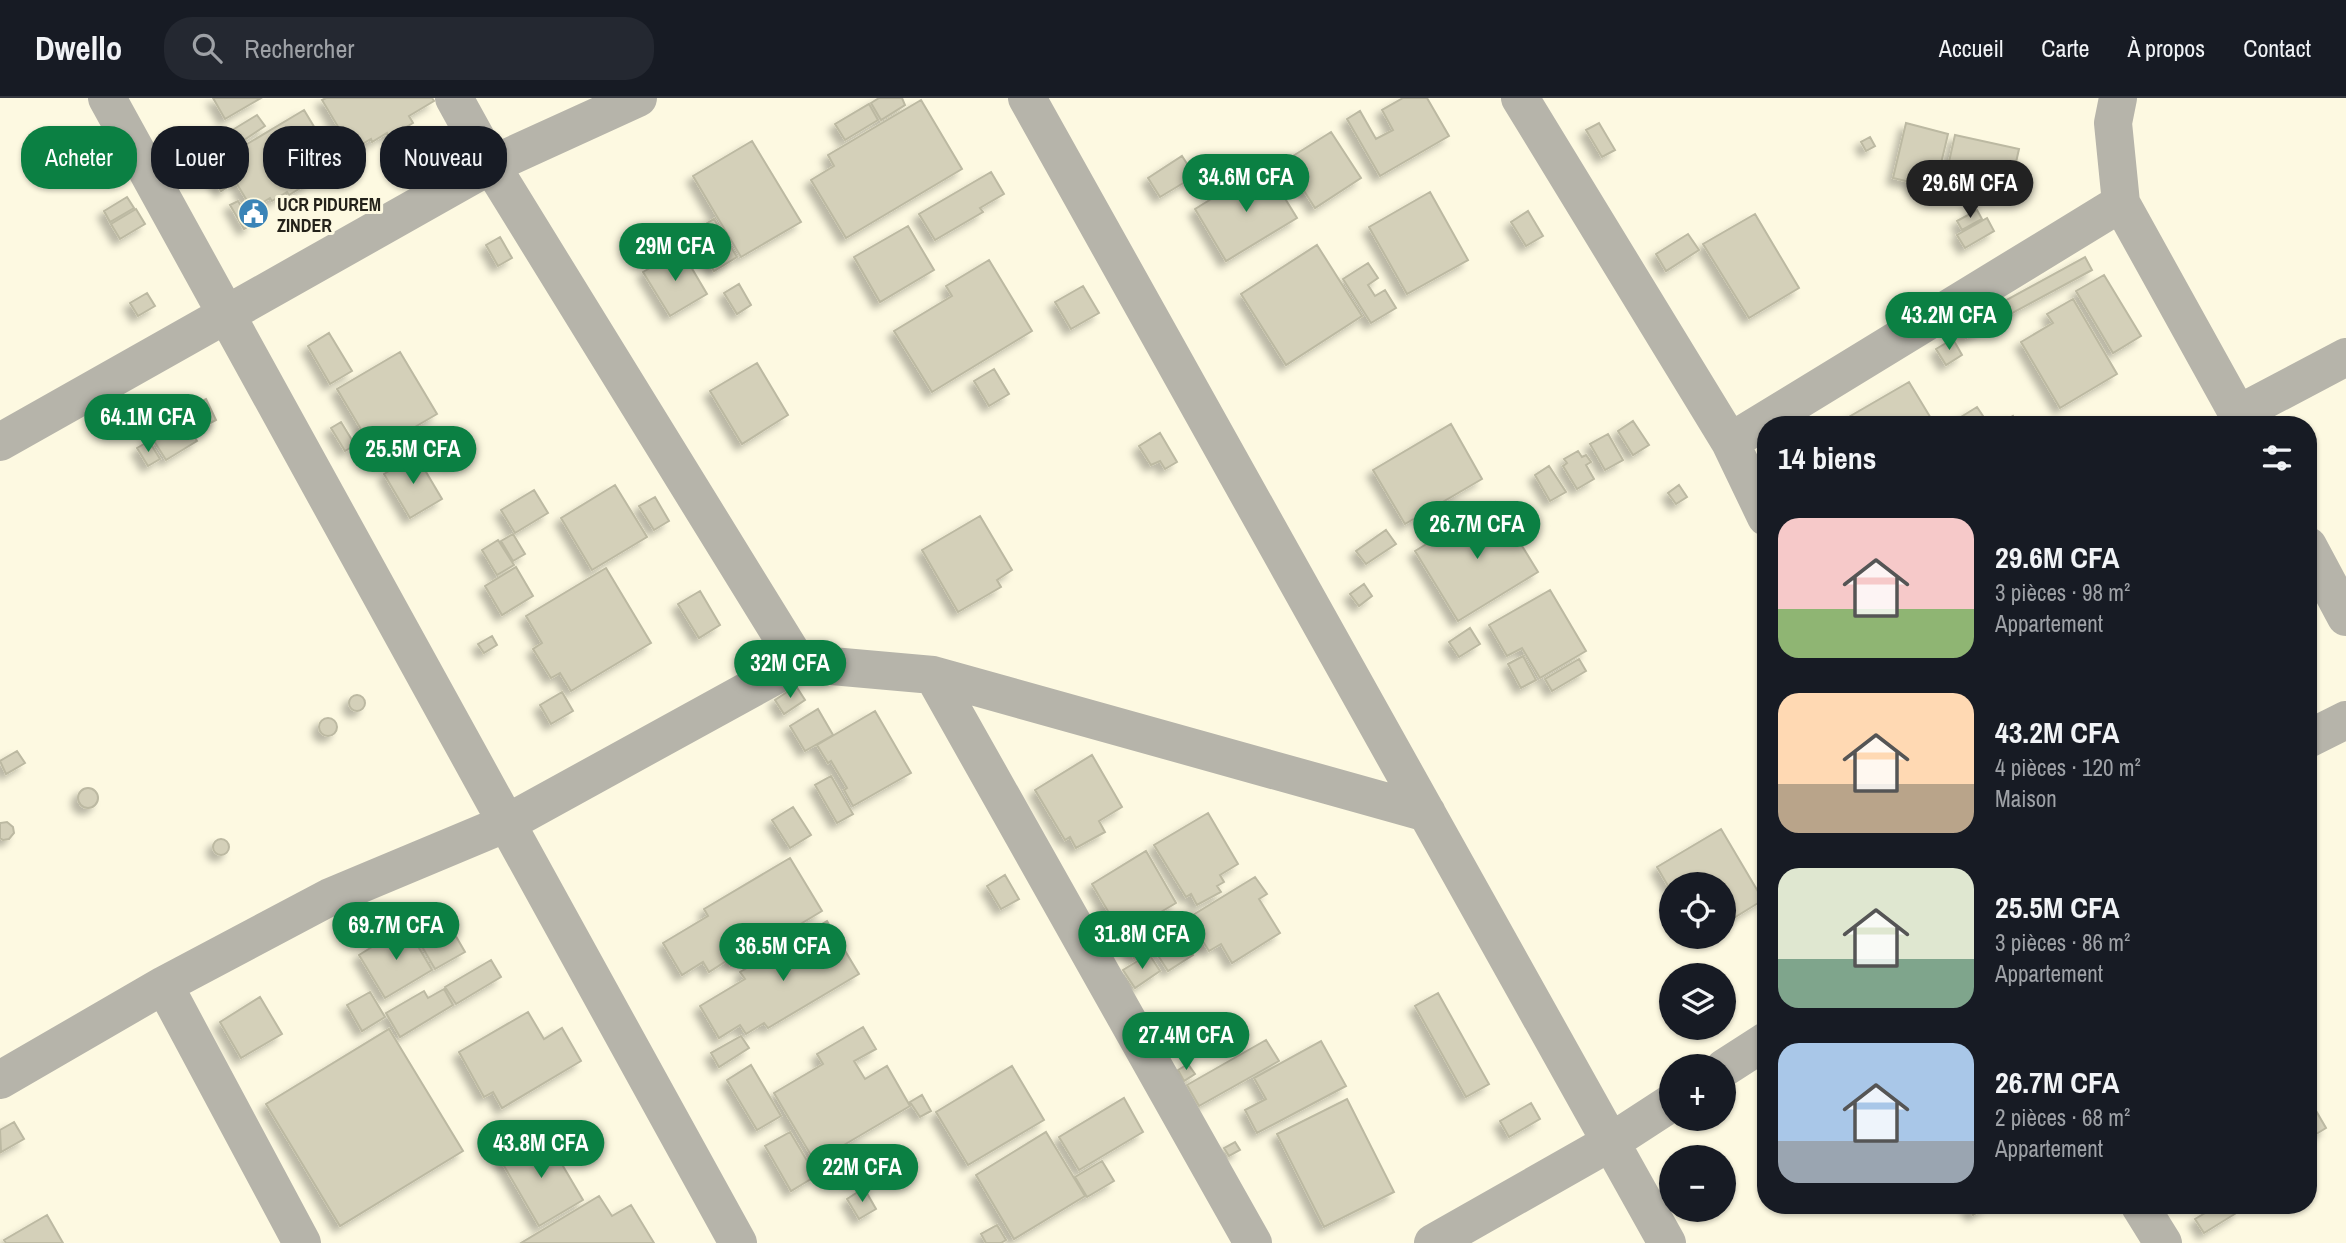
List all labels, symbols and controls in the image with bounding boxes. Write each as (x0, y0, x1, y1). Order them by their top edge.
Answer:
search box (164, 17, 654, 80)
text: Dwello (35, 26, 122, 70)
icon: search (188, 29, 226, 67)
text: Rechercher (244, 31, 354, 66)
text: Accueil (1939, 32, 2003, 64)
text: Carte (2041, 32, 2089, 64)
text: À propos (2127, 32, 2205, 64)
text: Contact (2243, 32, 2311, 64)
chip: Acheter (21, 126, 137, 189)
chip: Louer (151, 126, 249, 189)
chip: Filtres (263, 126, 366, 189)
chip: Nouveau (380, 126, 507, 189)
pin: 34.6M CFA (1166, 155, 1326, 214)
pin: 29.6M CFA (1890, 160, 2050, 220)
text: 34.6M CFA (1198, 161, 1294, 192)
text: 29.6M CFA (1922, 167, 2018, 198)
place label: UCR PIDUREM ZINDER (277, 192, 381, 238)
public building icon: UCR PIDUREM ZINDER (237, 197, 271, 231)
pin: 29M CFA (610, 223, 740, 283)
text: 29M CFA (635, 230, 715, 261)
pin: 43.2M CFA (1869, 292, 2029, 352)
text: 43.2M CFA (1901, 299, 1997, 330)
pin: 64.1M CFA (68, 394, 228, 454)
text: 64.1M CFA (100, 401, 196, 432)
pin: 25.5M CFA (333, 426, 493, 486)
text: 25.5M CFA (365, 433, 461, 464)
text: 14 biens (1778, 438, 1876, 478)
icon: filters (2258, 439, 2296, 477)
pin: 26.7M CFA (1397, 502, 1557, 561)
text: 26.7M CFA (1429, 508, 1525, 539)
text: 29.6M CFA (1995, 537, 2119, 577)
icon: home (1834, 546, 1918, 630)
text: 3 pièces · 98 m² (1995, 577, 2130, 608)
text: Appartement (1995, 608, 2103, 639)
pin: 32M CFA (725, 640, 855, 700)
text: 32M CFA (750, 647, 830, 678)
text: 43.2M CFA (1995, 712, 2119, 752)
icon: home (1834, 721, 1918, 805)
text: 4 pièces · 120 m² (1995, 752, 2141, 783)
text: Maison (1995, 783, 2057, 814)
map controls (1659, 872, 1736, 1222)
button: locate (1659, 872, 1736, 949)
text: 25.5M CFA (1995, 887, 2119, 927)
icon: home (1834, 896, 1918, 980)
pin: 69.7M CFA (316, 902, 476, 962)
text: 69.7M CFA (348, 909, 444, 940)
pin: 31.8M CFA (1062, 912, 1222, 971)
text: 31.8M CFA (1094, 918, 1190, 949)
pin: 36.5M CFA (703, 924, 863, 983)
text: 3 pièces · 86 m² (1995, 927, 2130, 958)
text: 36.5M CFA (735, 930, 831, 961)
text: Appartement (1995, 958, 2103, 989)
button: layers (1659, 963, 1736, 1040)
pin: 27.4M CFA (1106, 1012, 1266, 1072)
text: 27.4M CFA (1138, 1019, 1234, 1050)
button: + (1659, 1054, 1736, 1131)
text: 26.7M CFA (1995, 1062, 2119, 1102)
icon: home (1834, 1071, 1918, 1155)
text: 2 pièces · 68 m² (1995, 1102, 2130, 1133)
pin: 43.8M CFA (461, 1121, 621, 1180)
text: 43.8M CFA (493, 1127, 589, 1158)
text: Appartement (1995, 1133, 2103, 1164)
pin: 22M CFA (797, 1144, 927, 1204)
button: − (1659, 1145, 1736, 1222)
text: 22M CFA (822, 1151, 902, 1182)

